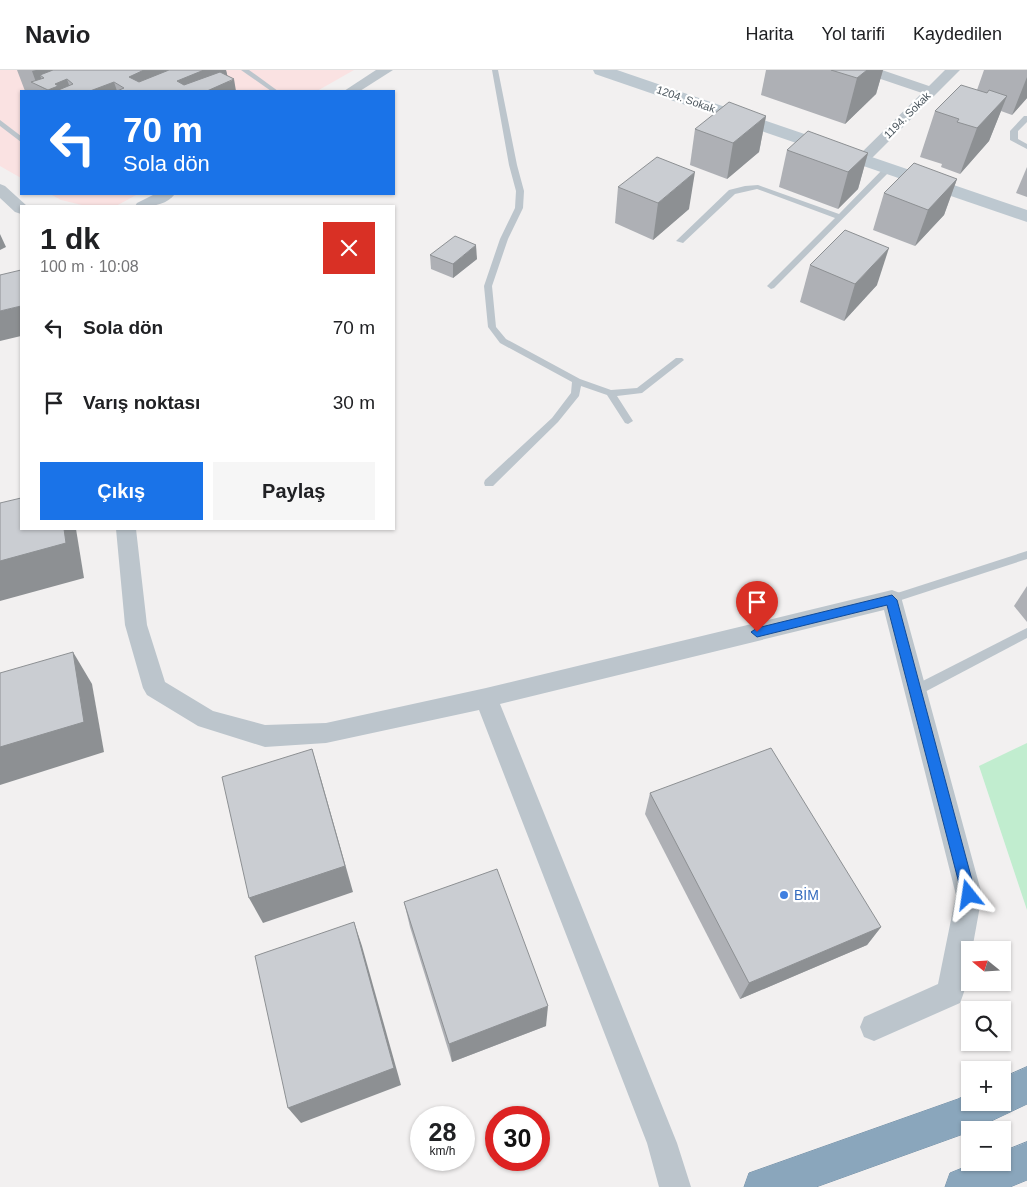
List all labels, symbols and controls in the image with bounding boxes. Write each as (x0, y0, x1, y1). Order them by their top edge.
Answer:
text: Navio (25, 21, 90, 48)
text: Harita (746, 24, 794, 44)
text: Yol tarifi (822, 24, 885, 44)
text: Kaydedilen (913, 24, 1002, 44)
street label: 1204. Sokak (655, 83, 717, 115)
street label: 1194. Sokak (881, 89, 933, 141)
icon: left (40, 110, 105, 175)
text: 70 m (123, 110, 203, 149)
text: Sola dön (123, 151, 210, 176)
text: 1 dk (40, 222, 100, 255)
button: close (323, 222, 375, 274)
text: 100 m · 10:08 (40, 258, 139, 275)
icon: left (40, 314, 68, 342)
text: Sola dön (83, 317, 163, 338)
text: 70 m (333, 317, 375, 338)
icon: arrive (40, 389, 68, 417)
text: Varış noktası (83, 392, 200, 413)
text: 30 m (333, 392, 375, 413)
button: Çıkış (40, 462, 203, 520)
button: Paylaş (213, 462, 375, 520)
pin (736, 581, 778, 632)
icon: arrive (743, 588, 771, 616)
position arrow (942, 868, 994, 920)
place label: BİM (794, 886, 819, 903)
marker: BİM (778, 889, 790, 901)
north arrow (961, 941, 1011, 991)
map controls (961, 941, 1011, 1171)
button: search (961, 1001, 1011, 1051)
button: + (961, 1061, 1011, 1111)
speed limit sign: 30 (485, 1106, 550, 1171)
text: 28 (429, 1118, 456, 1146)
button: − (961, 1121, 1011, 1171)
text: km/h (429, 1144, 456, 1158)

